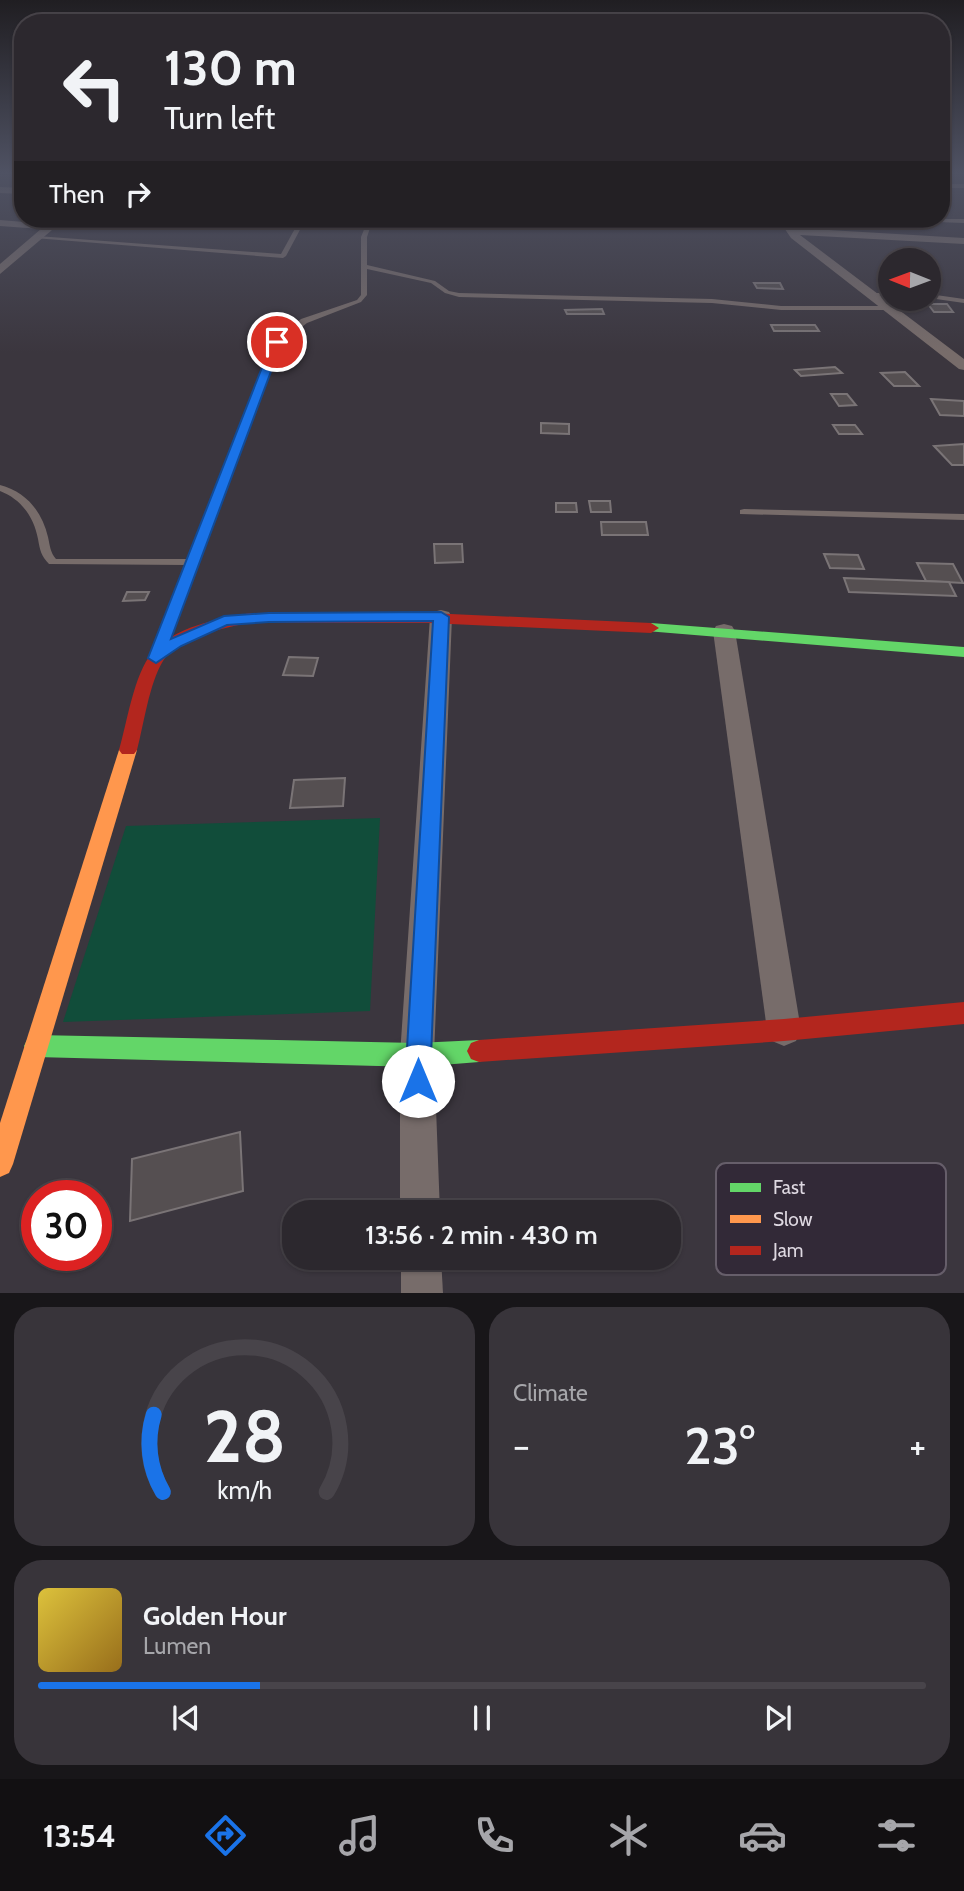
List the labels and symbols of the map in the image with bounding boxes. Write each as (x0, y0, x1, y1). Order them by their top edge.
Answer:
north arrow (878, 248, 942, 312)
pin (247, 312, 307, 372)
position arrow (381, 1044, 455, 1118)
legend (716, 1163, 946, 1275)
text: Fast (773, 1176, 806, 1199)
speed limit sign: 30 (21, 1180, 112, 1271)
text: Slow (773, 1208, 813, 1231)
text: Jam (772, 1239, 803, 1262)

